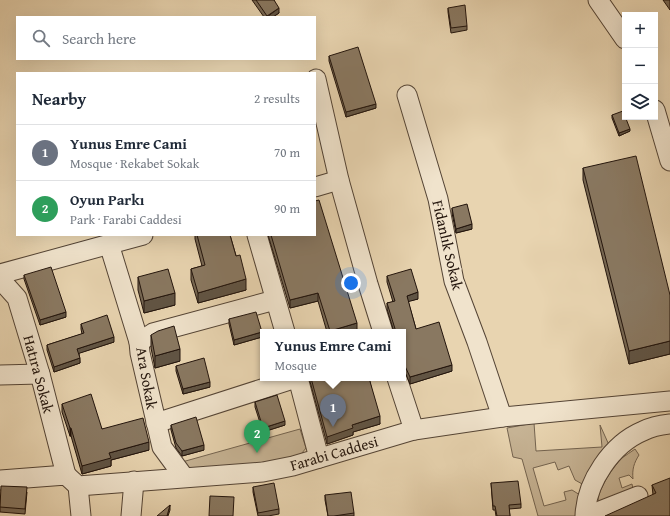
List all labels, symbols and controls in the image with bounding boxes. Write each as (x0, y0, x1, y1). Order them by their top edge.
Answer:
map controls (622, 12, 658, 120)
button: + (622, 12, 658, 48)
search box (16, 16, 316, 60)
icon: search (30, 27, 52, 49)
text: Search here (62, 28, 136, 49)
button: − (622, 48, 658, 84)
button: layers (622, 84, 658, 120)
text: Nearby (32, 86, 86, 111)
text: 2 results (254, 89, 300, 108)
text: Yunus Emre Cami (70, 133, 187, 154)
text: 1 (42, 143, 48, 162)
text: 70 m (274, 143, 300, 162)
text: Mosque · Rekabet Sokak (70, 154, 199, 173)
text: Oyun Parkı (70, 189, 144, 210)
street label: Fidanlık Sokak (427, 198, 469, 292)
text: 2 (42, 199, 48, 218)
text: 90 m (274, 199, 300, 218)
text: Park · Farabi Caddesi (70, 210, 182, 229)
your location (341, 273, 361, 293)
popup (260, 329, 406, 381)
street label: Hatıra Sokak (18, 333, 60, 416)
text: Yunus Emre Cami (275, 335, 392, 356)
street label: Ara Sokak (131, 345, 163, 411)
text: Mosque (275, 356, 317, 375)
pin: 1 (320, 394, 346, 427)
pin: 2 (244, 420, 270, 453)
street label: Farabi Caddesi (288, 430, 380, 476)

